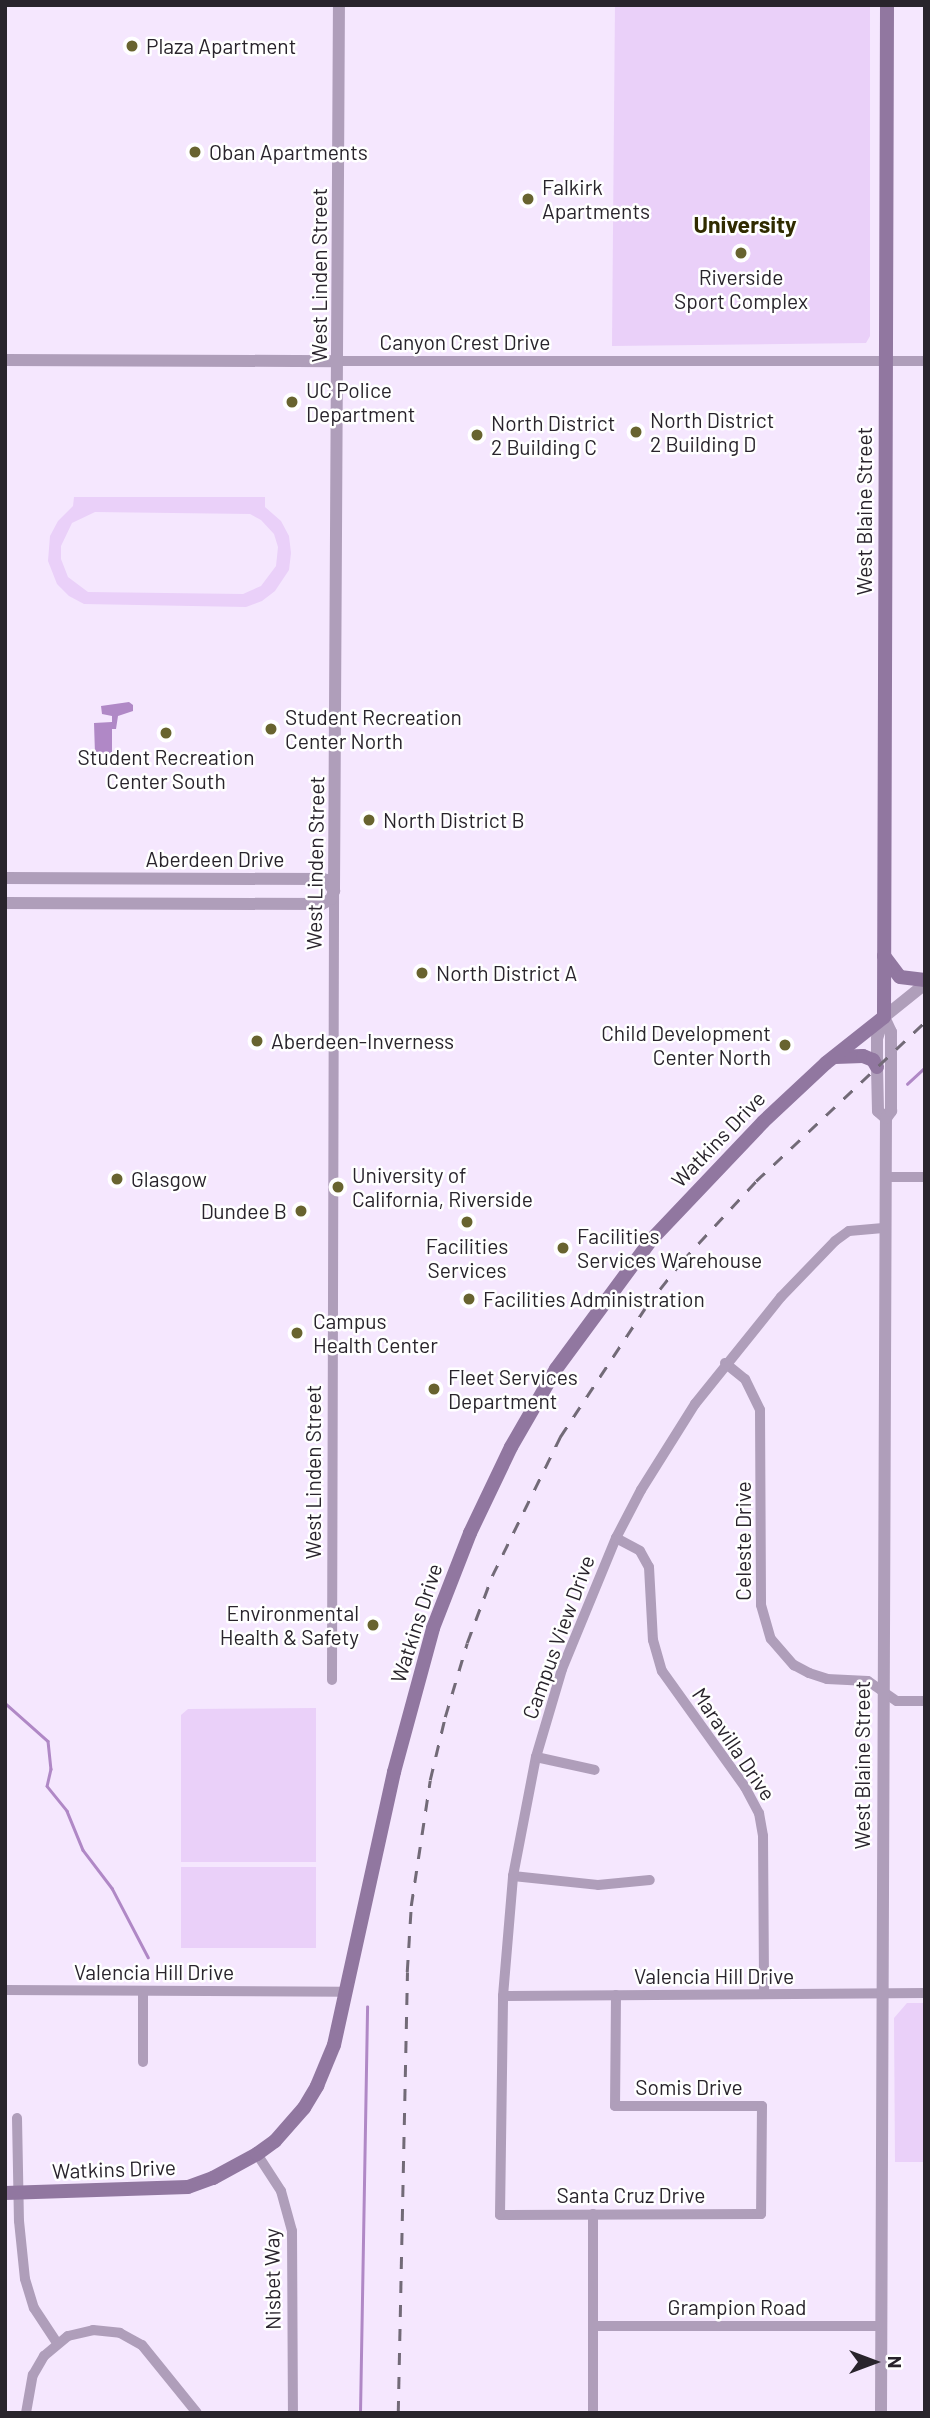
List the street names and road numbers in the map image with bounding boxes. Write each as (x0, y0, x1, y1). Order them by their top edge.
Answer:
street label: West Linden Street (306, 188, 332, 362)
street label: Canyon Crest Drive (380, 329, 550, 355)
street label: West Blaine Street (851, 427, 877, 595)
street label: West Linden Street (301, 776, 329, 950)
street label: Aberdeen Drive (146, 846, 284, 872)
street label: Watkins Drive (666, 1086, 770, 1192)
street label: West Linden Street (300, 1385, 326, 1559)
street label: Celeste Drive (730, 1481, 756, 1601)
street label: Campus View Drive (517, 1552, 599, 1722)
street label: Watkins Drive (385, 1560, 447, 1686)
street label: West Blaine Street (849, 1681, 875, 1849)
street label: Maravilla Drive (687, 1683, 781, 1805)
street label: Valencia Hill Drive (74, 1959, 234, 1985)
street label: Valencia Hill Drive (634, 1963, 794, 1989)
street label: Somis Drive (635, 2074, 743, 2100)
street label: Watkins Drive (52, 2154, 176, 2184)
street label: Santa Cruz Drive (557, 2182, 705, 2208)
street label: Nisbet Way (259, 2228, 285, 2330)
street label: Grampion Road (668, 2294, 806, 2320)

